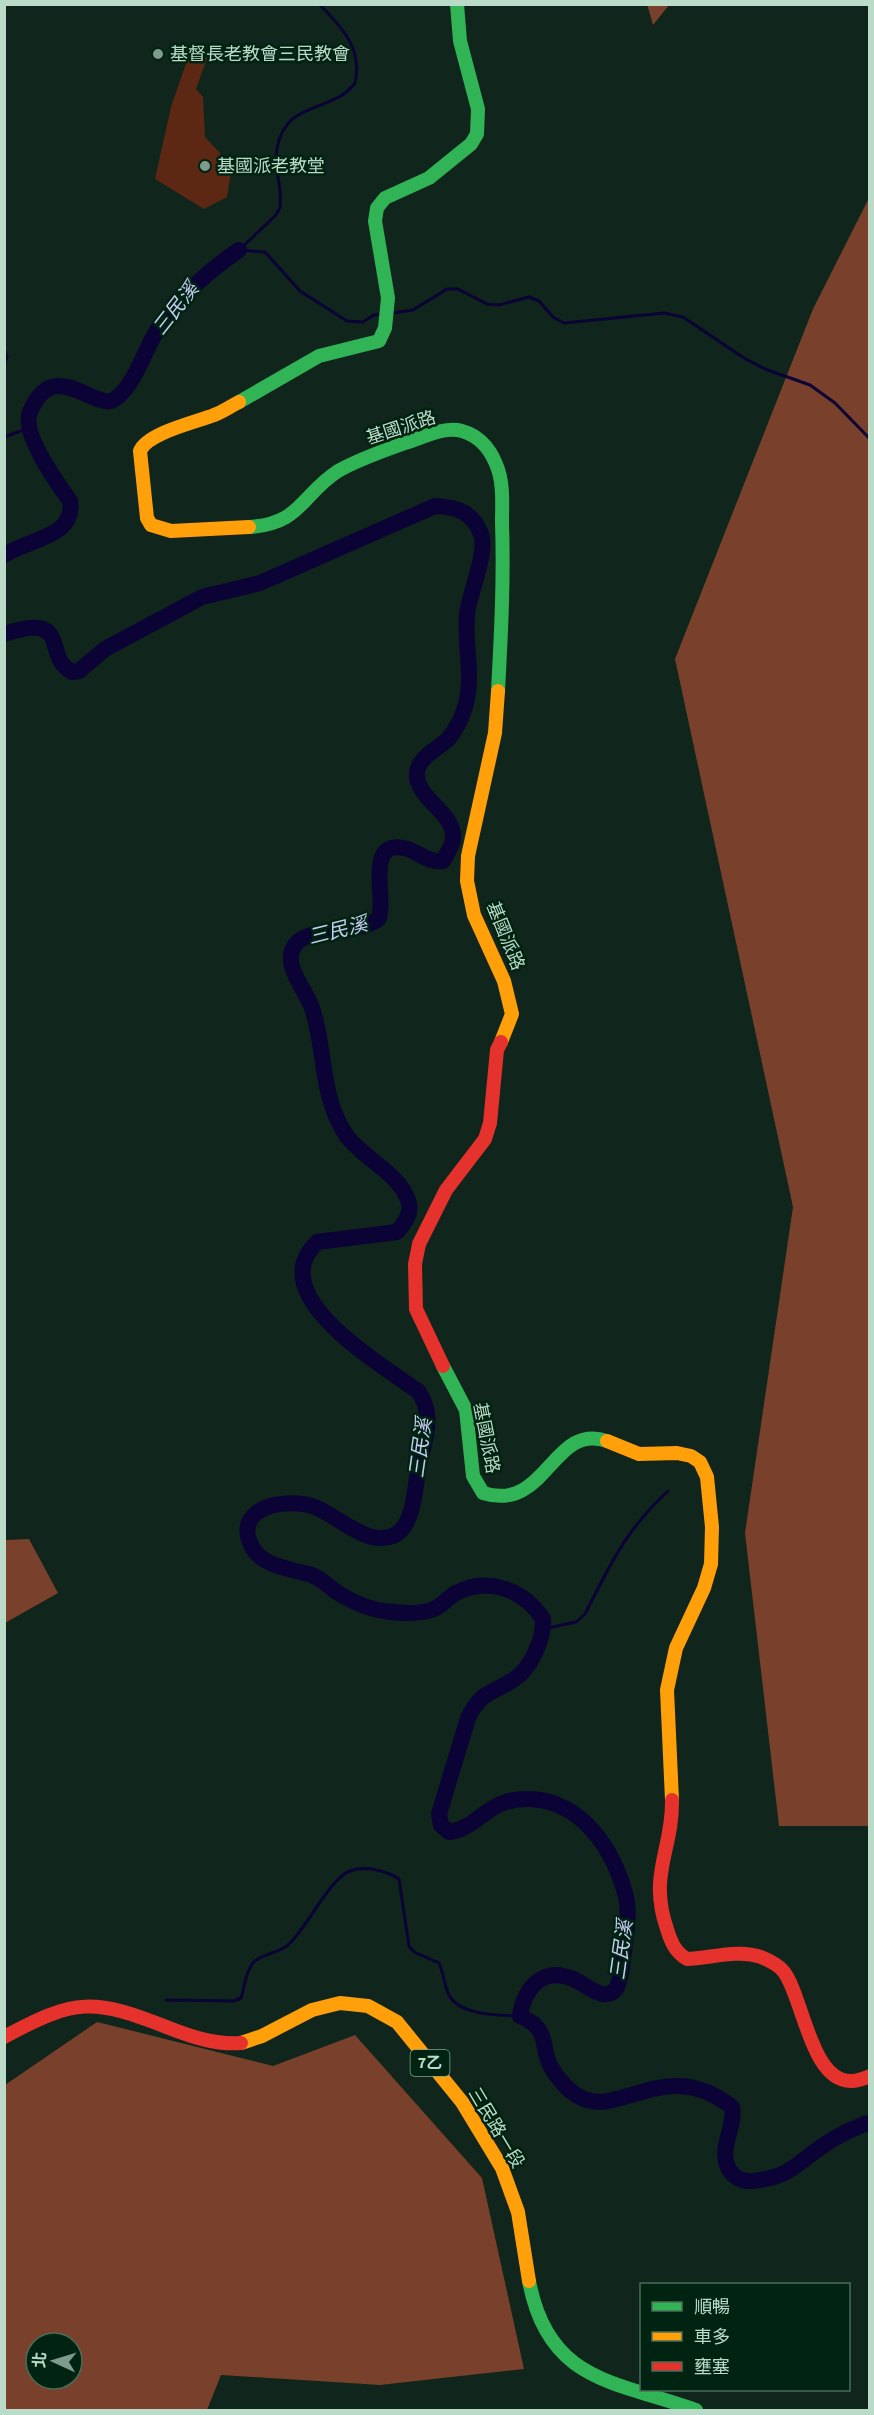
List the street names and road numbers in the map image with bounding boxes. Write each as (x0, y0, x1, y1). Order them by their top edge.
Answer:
street label: 基國派路 (363, 405, 439, 451)
street label: 基國派路 (480, 898, 530, 974)
street label: 基國派路 (467, 1400, 505, 1476)
road number: 7乙 (410, 2050, 450, 2076)
street label: 三民路一段 (462, 2083, 530, 2173)

